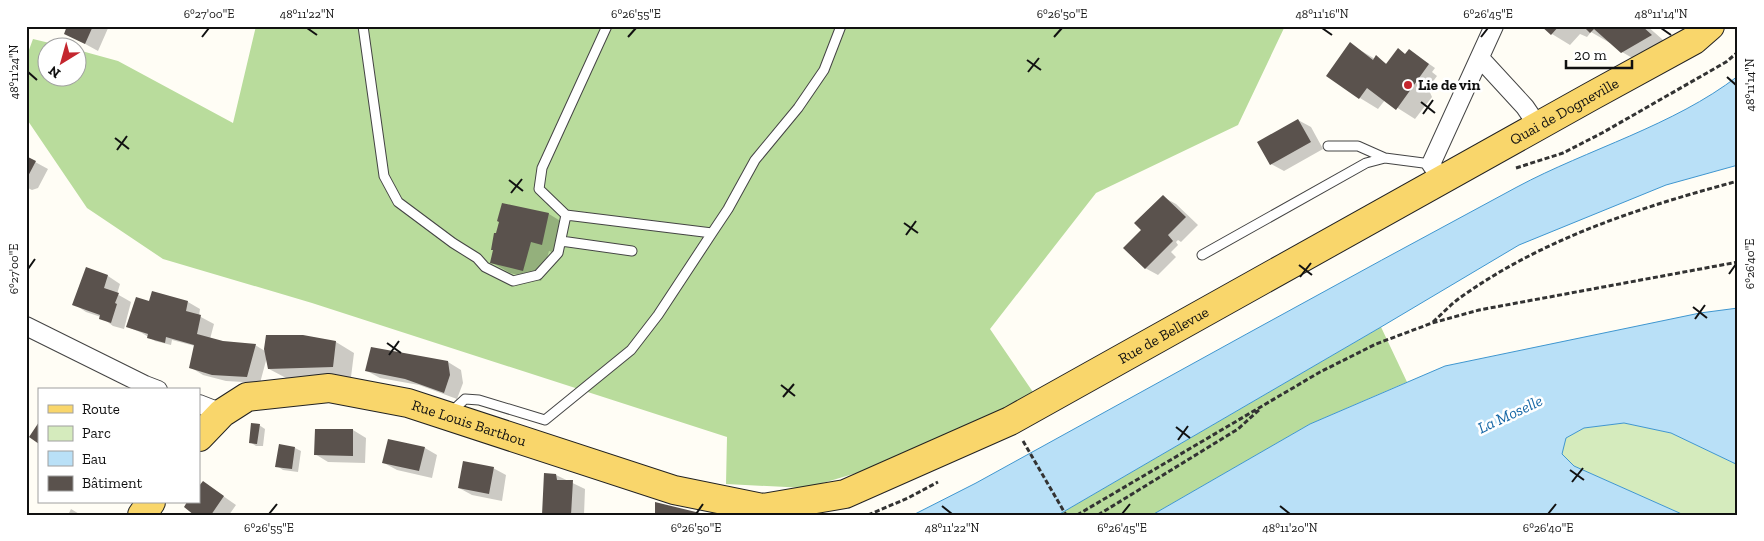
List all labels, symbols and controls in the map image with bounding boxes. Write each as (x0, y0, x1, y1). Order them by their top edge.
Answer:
text: 6°27'00"E (184, 7, 234, 21)
text: 48°11'22"N (280, 7, 334, 21)
text: 6°26'55"E (611, 7, 661, 21)
text: 6°26'50"E (1037, 7, 1087, 21)
text: 48°11'16"N (1295, 7, 1349, 21)
text: 6°26'45"E (1463, 7, 1513, 21)
text: 48°11'14"N (1634, 7, 1688, 21)
north arrow (38, 38, 88, 88)
scale bar (1566, 38, 1633, 70)
text: 48°11'24"N (7, 45, 21, 99)
text: 20 m (1574, 46, 1607, 64)
text: 48°11'14"N (1743, 58, 1757, 112)
text: N (45, 62, 64, 82)
street label: Quai de Dogneville (1507, 74, 1622, 149)
place label: Lie de vin (1418, 76, 1481, 94)
marker: Lie de vin (1402, 79, 1414, 91)
text: 6°26'40"E (1743, 239, 1757, 289)
text: 6°27'00"E (7, 244, 21, 294)
street label: Rue de Bellevue (1115, 303, 1212, 368)
legend (38, 388, 200, 504)
water label: La Moselle (1475, 391, 1545, 437)
street label: Rue Louis Barthou (409, 396, 529, 450)
text: Route (82, 400, 120, 418)
text: Parc (82, 424, 111, 442)
text: Eau (82, 450, 107, 468)
text: Bâtiment (82, 474, 143, 492)
text: 6°26'55"E (244, 521, 294, 535)
text: 6°26'50"E (671, 521, 721, 535)
text: 48°11'22"N (925, 521, 979, 535)
text: 6°26'45"E (1097, 521, 1147, 535)
text: 48°11'20"N (1262, 521, 1318, 535)
text: 6°26'40"E (1523, 521, 1573, 535)

